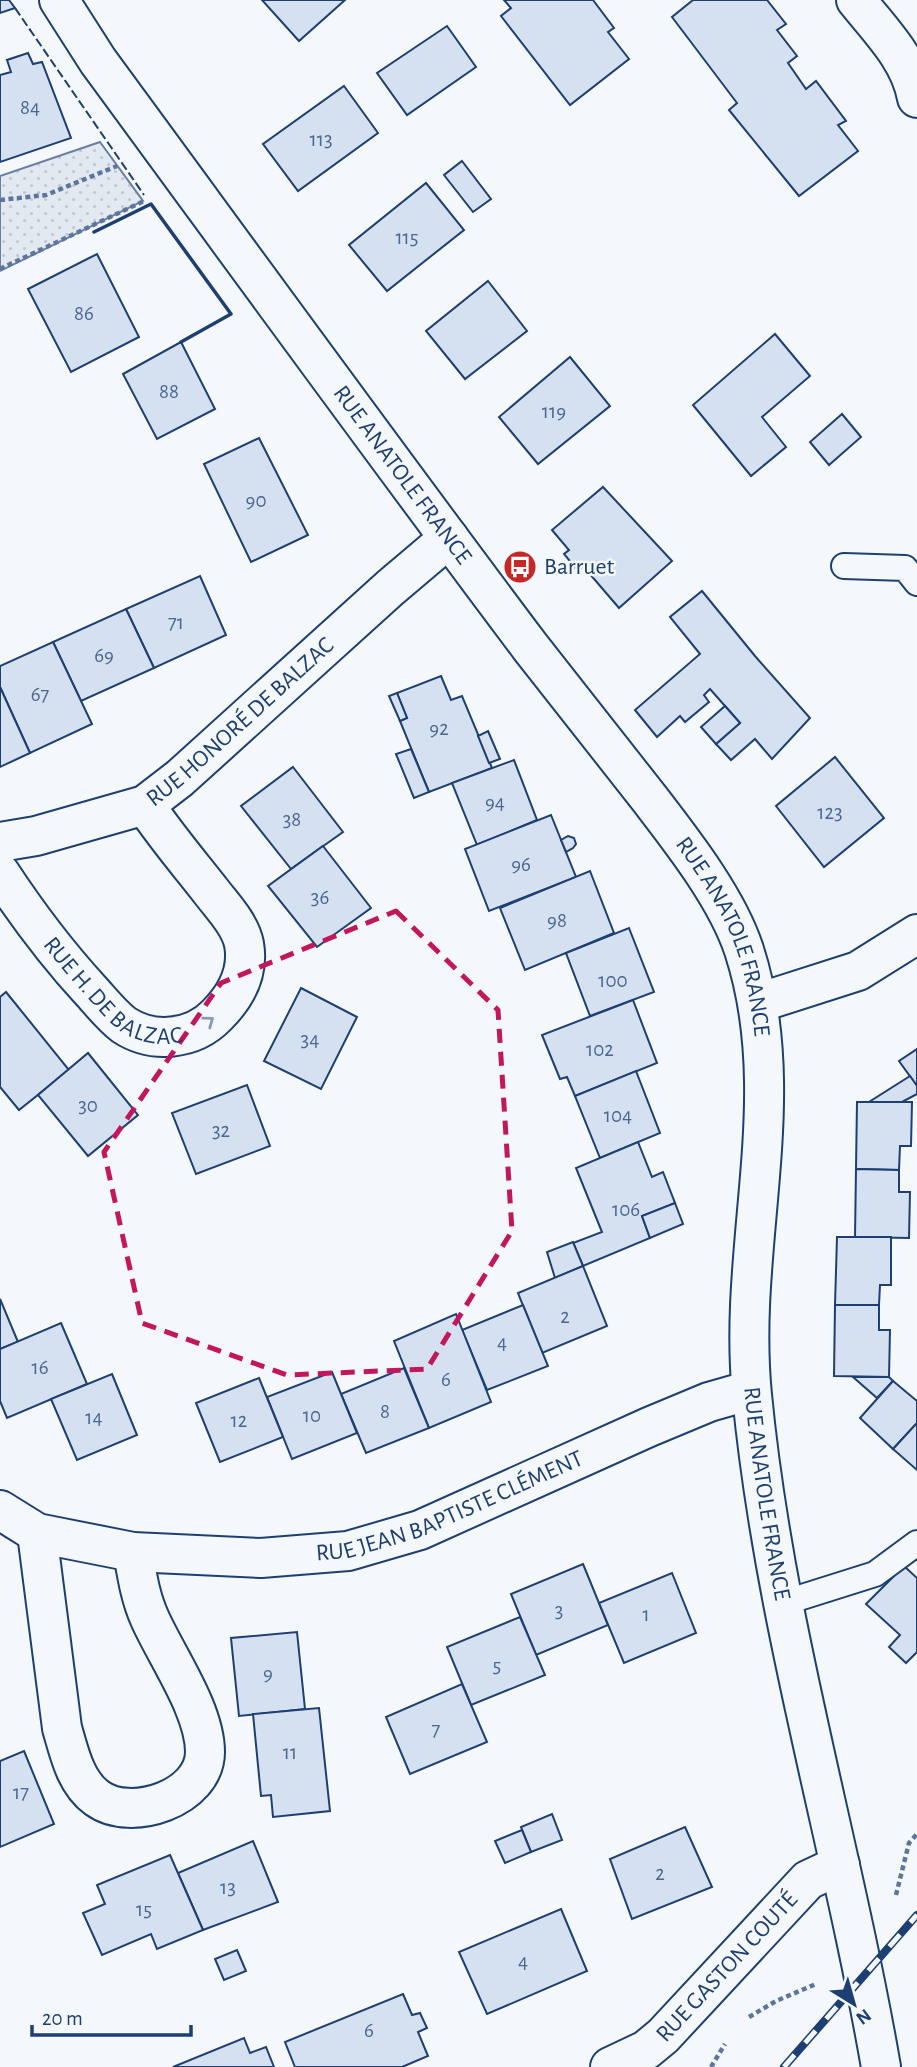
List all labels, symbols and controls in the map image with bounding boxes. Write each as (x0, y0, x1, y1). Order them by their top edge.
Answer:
house number: 84 (20, 97, 40, 118)
house number: 113 (309, 129, 333, 150)
house number: 115 (395, 227, 419, 248)
house number: 86 (74, 303, 94, 324)
house number: 88 (159, 381, 179, 402)
street label: RUE ANATOLE FRANCE (328, 381, 476, 569)
house number: 119 (542, 401, 566, 422)
house number: 90 (246, 490, 266, 511)
bus stop icon: Barruet (501, 548, 539, 586)
place label: Barruet (544, 555, 615, 579)
house number: 71 (168, 612, 184, 633)
street label: RUE HONORÉ DE BALZAC (142, 633, 338, 811)
house number: 69 (94, 645, 114, 666)
house number: 67 (31, 684, 50, 705)
house number: 92 (429, 718, 449, 739)
house number: 94 (485, 792, 505, 813)
house number: 123 (817, 802, 843, 823)
house number: 38 (283, 809, 301, 830)
street label: RUE ANATOLE FRANCE (671, 833, 774, 1038)
house number: 96 (511, 854, 531, 875)
house number: 36 (311, 887, 329, 908)
house number: 98 (547, 910, 567, 931)
street label: RUE H. DE BALZAC (38, 933, 184, 1049)
house number: 100 (598, 970, 628, 991)
one-way arrow (201, 1016, 214, 1029)
house number: 34 (301, 1029, 319, 1050)
house number: 102 (586, 1039, 614, 1060)
house number: 30 (78, 1095, 98, 1116)
house number: 104 (604, 1105, 632, 1126)
house number: 32 (212, 1120, 230, 1141)
house number: 106 (612, 1199, 640, 1220)
house number: 2 (560, 1306, 570, 1327)
house number: 4 (497, 1332, 507, 1353)
house number: 16 (31, 1357, 49, 1378)
house number: 6 (441, 1369, 451, 1390)
street label: RUE ANATOLE FRANCE (739, 1386, 794, 1603)
house number: 8 (380, 1401, 390, 1422)
house number: 10 (303, 1405, 321, 1426)
house number: 14 (85, 1407, 103, 1428)
house number: 12 (231, 1410, 247, 1431)
street label: RUE JEAN BAPTISTE CLÉMENT (315, 1446, 587, 1566)
house number: 3 (555, 1600, 563, 1621)
house number: 1 (642, 1604, 650, 1625)
house number: 5 (493, 1655, 501, 1676)
house number: 9 (263, 1663, 273, 1684)
house number: 7 (432, 1719, 441, 1740)
house number: 11 (283, 1742, 297, 1763)
house number: 17 (13, 1782, 29, 1803)
house number: 2 (655, 1863, 665, 1884)
house number: 13 (220, 1877, 236, 1898)
street label: RUE GASTON COUTÉ (652, 1886, 803, 2047)
house number: 15 (136, 1899, 152, 1920)
house number: 4 (518, 1951, 528, 1972)
north arrow (819, 1969, 889, 2039)
scale bar (32, 1994, 191, 2038)
text: N (852, 2005, 874, 2028)
text: 20 m (42, 2008, 83, 2029)
house number: 6 (364, 2020, 374, 2041)

